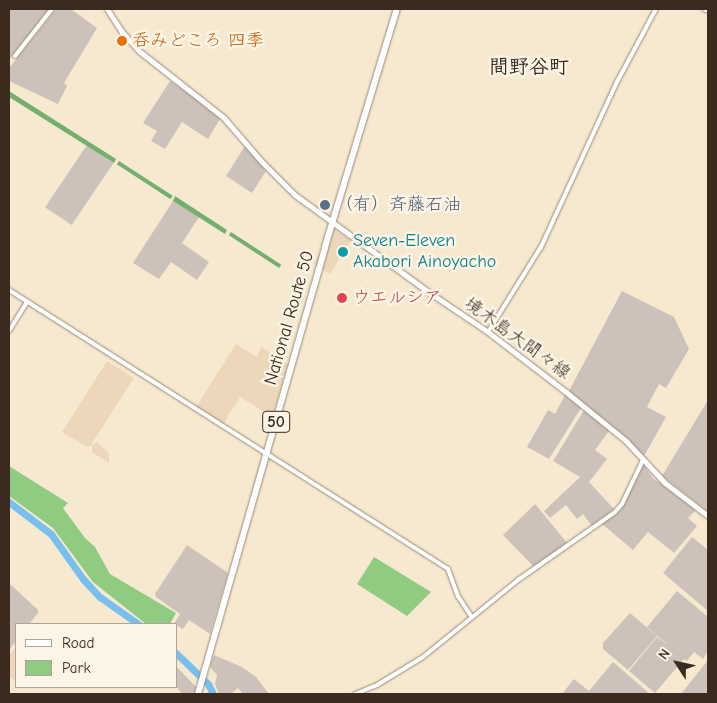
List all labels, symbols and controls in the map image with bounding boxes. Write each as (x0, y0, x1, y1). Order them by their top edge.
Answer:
place label: 呑みどころ 四季 (132, 30, 264, 52)
marker: 呑みどころ 四季 (116, 35, 128, 47)
district label: 間野谷町 (489, 54, 569, 78)
place label: （有）斉藤石油 (335, 194, 461, 216)
marker: （有）斉藤石油 (319, 199, 331, 211)
place label: Seven-Eleven Akabori Ainoyacho (353, 231, 496, 274)
marker: Seven-Eleven Akabori Ainoyacho (337, 246, 349, 258)
street label: National Route 50 (261, 248, 319, 388)
place label: ウエルシア (352, 287, 442, 309)
marker: ウエルシア (336, 292, 348, 304)
street label: 境木島大間々線 (460, 293, 574, 385)
road number: 50 (261, 408, 291, 436)
legend (15, 623, 178, 688)
text: Road (62, 634, 94, 652)
north arrow (652, 638, 702, 688)
text: N (655, 645, 674, 663)
text: Park (62, 659, 91, 677)

